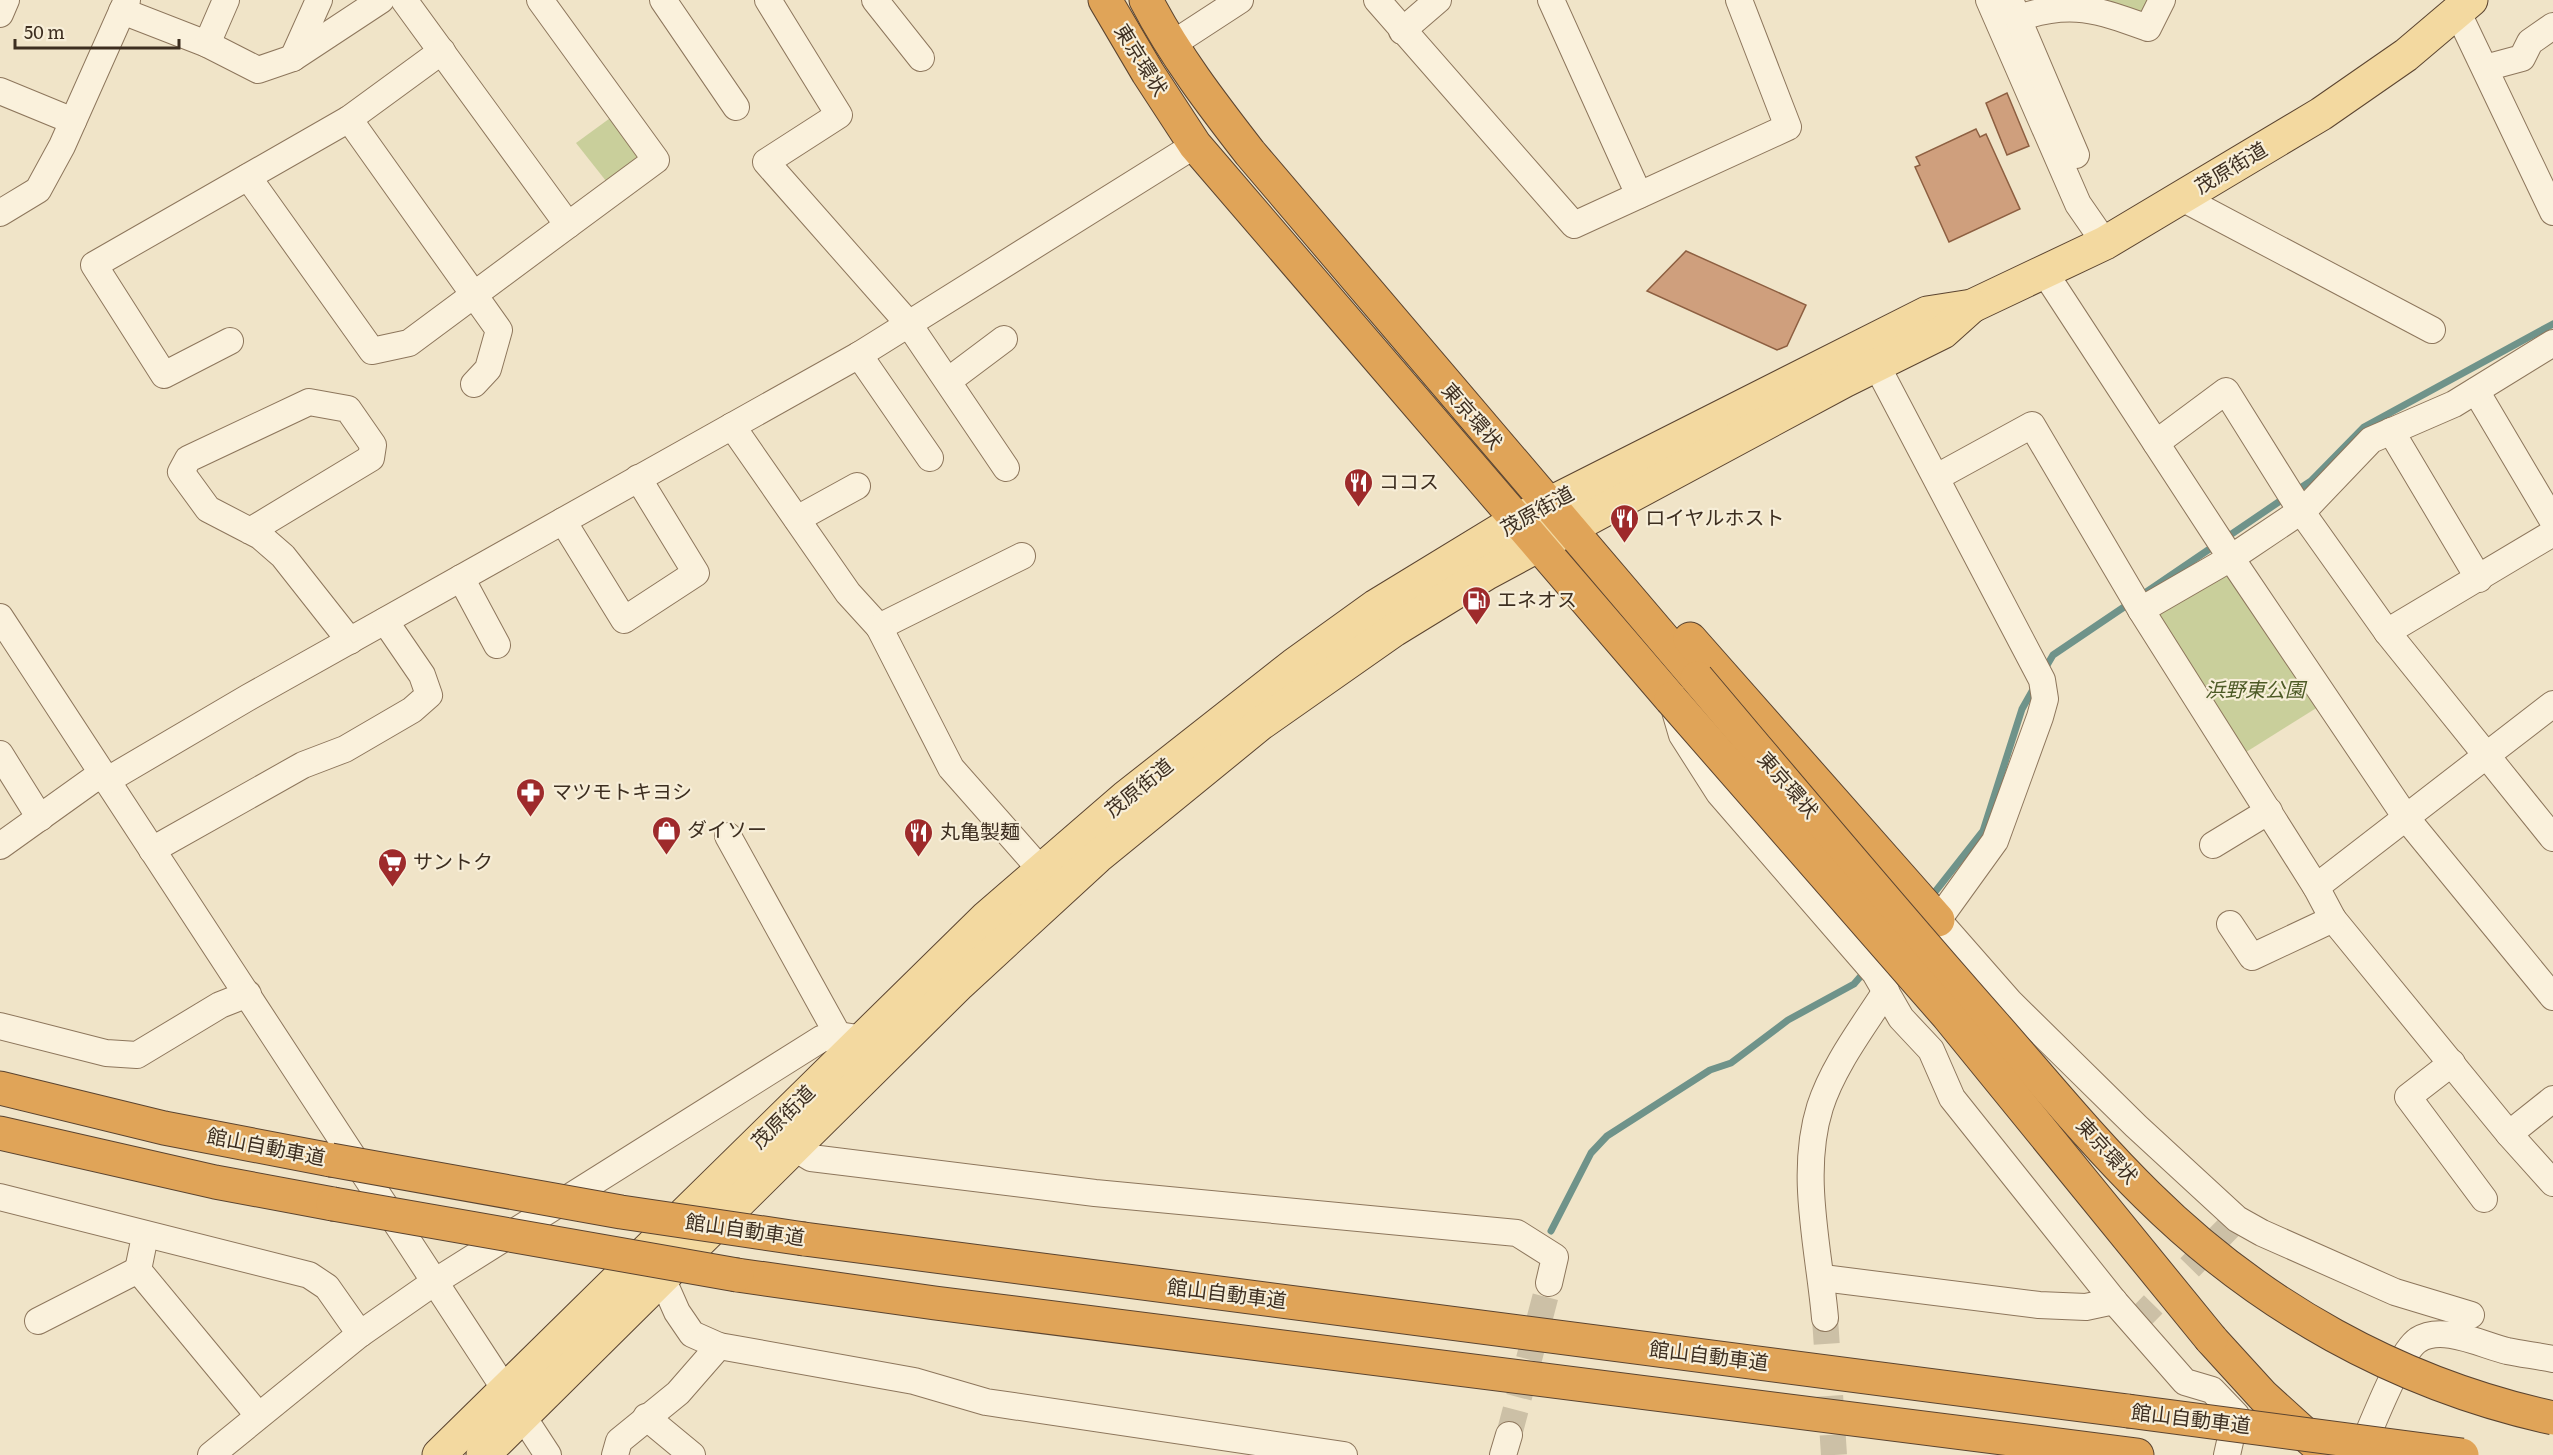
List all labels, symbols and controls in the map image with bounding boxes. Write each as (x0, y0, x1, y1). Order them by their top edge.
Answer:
scale bar (15, 12, 178, 50)
street label: 東京環状 (1109, 17, 1177, 101)
text: 50 m (24, 18, 65, 45)
street label: 茂原街道 (2188, 133, 2272, 200)
street label: 東京環状 (1436, 375, 1511, 455)
place label: ココス (1379, 465, 1439, 495)
restaurant icon: ココス (1342, 466, 1374, 508)
street label: 茂原街道 (1494, 477, 1578, 542)
place label: ロイヤルホスト (1645, 501, 1784, 531)
restaurant icon: ロイヤルホスト (1608, 502, 1640, 544)
place label: エネオス (1497, 583, 1577, 613)
fuel station icon: エネオス (1460, 584, 1492, 626)
park label: 浜野東公園 (2205, 673, 2308, 703)
street label: 東京環状 (1752, 744, 1827, 824)
street label: 茂原街道 (1097, 750, 1178, 823)
place label: マツモトキヨシ (552, 775, 692, 805)
pharmacy icon: マツモトキヨシ (515, 776, 547, 818)
place label: ダイソー (687, 813, 767, 843)
shop icon: ダイソー (650, 814, 682, 856)
place label: 丸亀製麺 (940, 815, 1020, 845)
restaurant icon: 丸亀製麺 (903, 816, 935, 858)
place label: サントク (413, 845, 493, 875)
supermarket icon: サントク (376, 846, 408, 888)
street label: 茂原街道 (743, 1077, 820, 1154)
street label: 東京環状 (2071, 1110, 2146, 1189)
street label: 館山自動車道 (205, 1119, 328, 1171)
street label: 館山自動車道 (684, 1205, 807, 1251)
street label: 館山自動車道 (1166, 1270, 1289, 1314)
street label: 館山自動車道 (1648, 1332, 1771, 1376)
street label: 館山自動車道 (2130, 1395, 2253, 1439)

